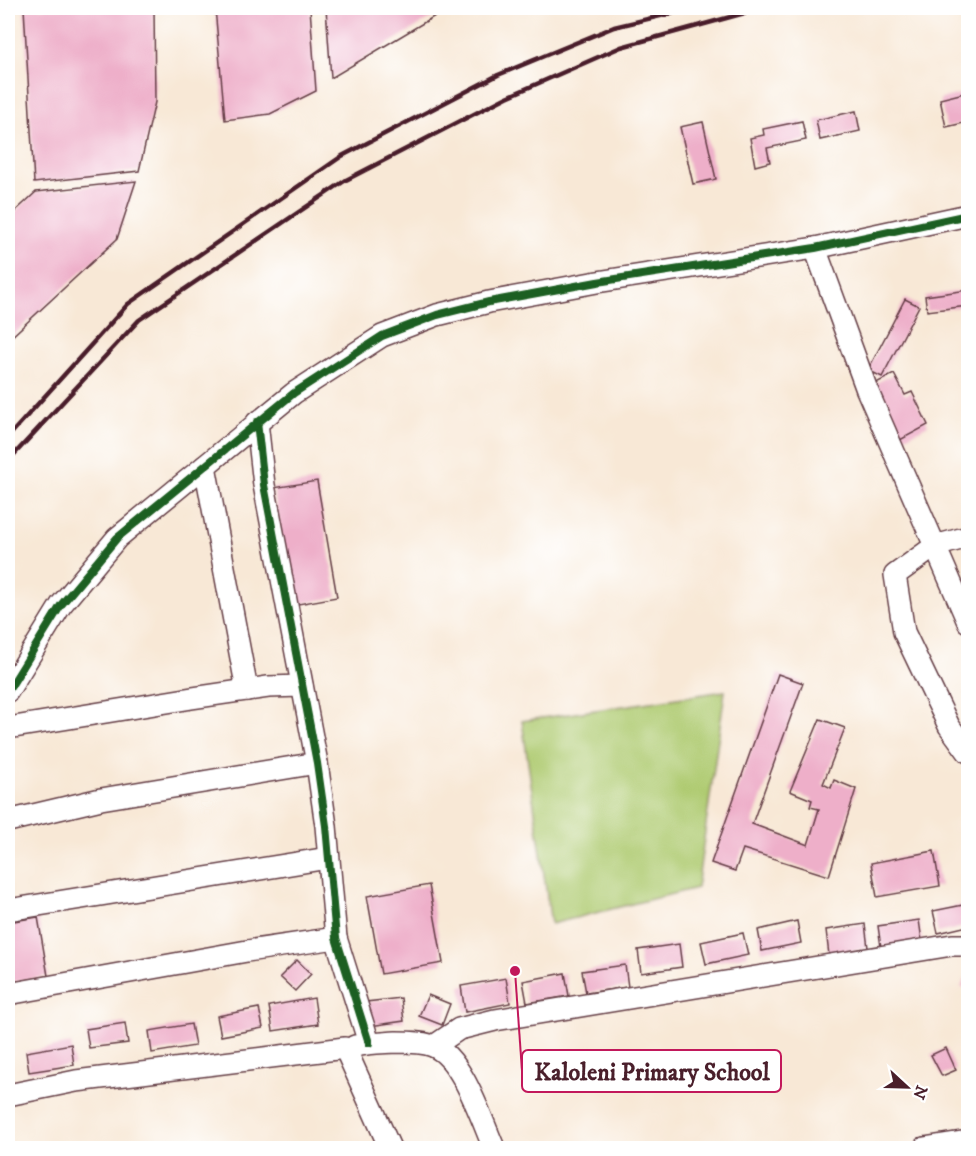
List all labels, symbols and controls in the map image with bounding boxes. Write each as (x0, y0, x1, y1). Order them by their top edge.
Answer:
callout: Kaloleni Primary School (522, 1050, 781, 1092)
north arrow (877, 1057, 937, 1117)
text: Kaloleni Primary School (534, 1058, 770, 1088)
text: N (908, 1082, 932, 1102)

